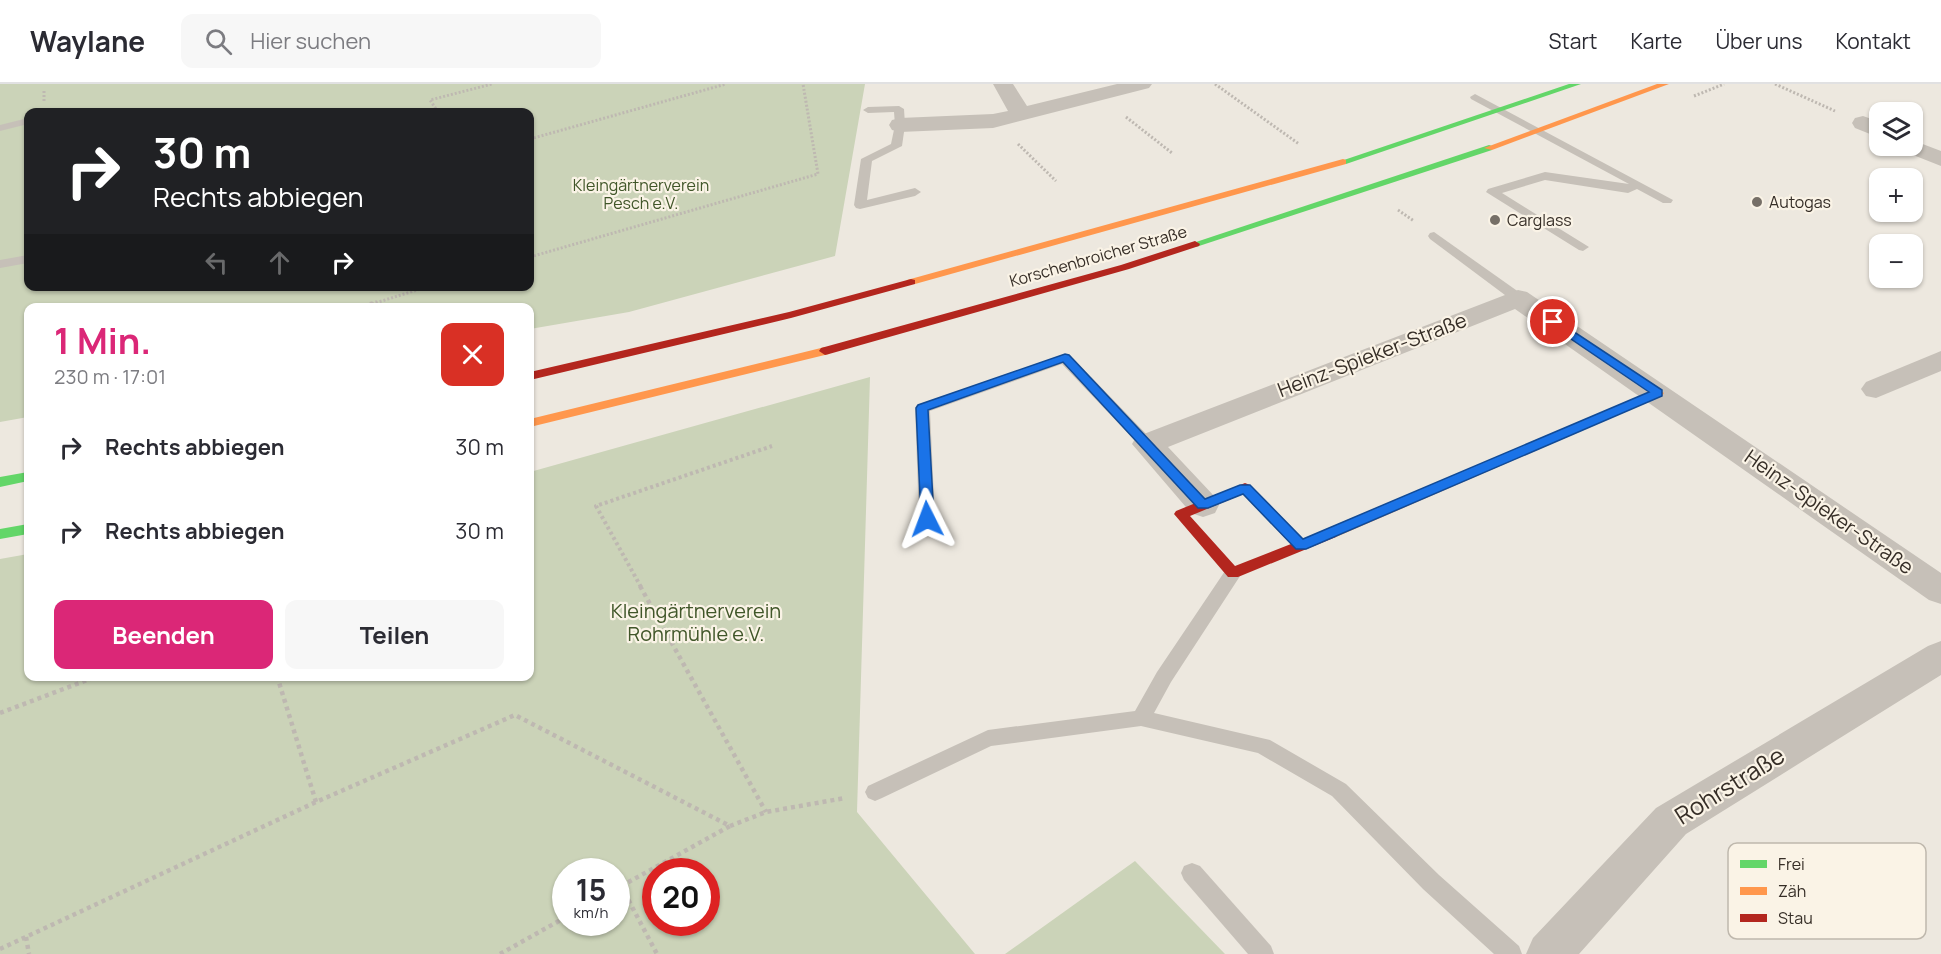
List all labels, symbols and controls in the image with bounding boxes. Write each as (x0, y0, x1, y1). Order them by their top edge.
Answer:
search box (181, 14, 601, 68)
text: Waylane (30, 22, 145, 60)
icon: search (202, 25, 235, 58)
text: Hier suchen (250, 26, 371, 56)
text: Start (1548, 27, 1597, 55)
text: Karte (1630, 27, 1682, 55)
text: Über uns (1715, 27, 1803, 55)
text: Kontakt (1836, 27, 1911, 55)
map controls (1869, 102, 1923, 288)
button: layers (1869, 102, 1923, 156)
text: 30 m (153, 123, 251, 181)
icon: right (54, 132, 132, 210)
button: + (1869, 168, 1923, 222)
park label: Kleingärtnerverein Pesch e.V. (573, 174, 709, 214)
text: Rechts abbiegen (153, 178, 364, 215)
place label: Autogas (1769, 191, 1831, 213)
marker: Autogas (1750, 195, 1764, 209)
place label: Carglass (1507, 209, 1572, 231)
marker: Carglass (1488, 213, 1502, 227)
street label: Korschenbroicher Straße (1007, 220, 1189, 292)
button: − (1869, 234, 1923, 288)
icon: left (200, 246, 233, 279)
icon: ahead (263, 246, 296, 279)
icon: right (326, 246, 359, 279)
pin (1527, 296, 1578, 347)
icon: arrive (1536, 305, 1569, 338)
street label: Heinz-Spieker-Straße (1273, 306, 1470, 403)
text: 1 Min. (54, 316, 151, 365)
button: close (441, 323, 504, 386)
text: 230 m · 17:01 (54, 363, 166, 390)
icon: right (54, 431, 87, 464)
text: Rechts abbiegen (105, 432, 284, 462)
text: 30 m (455, 432, 504, 462)
street label: Heinz-Spieker-Straße (1739, 443, 1919, 580)
position arrow (895, 487, 959, 551)
icon: right (54, 515, 87, 548)
text: Rechts abbiegen (105, 516, 284, 546)
text: 30 m (455, 516, 504, 546)
park label: Kleingärtnerverein Rohrmühle e.V. (611, 597, 781, 647)
button: Beenden (54, 600, 273, 669)
button: Teilen (285, 600, 504, 669)
street label: Rohrstraße (1668, 738, 1790, 832)
legend (1728, 843, 1926, 939)
text: Frei (1778, 853, 1805, 875)
speed limit sign: 20 (642, 858, 720, 936)
text: 15 (576, 869, 606, 910)
text: Zäh (1778, 880, 1806, 902)
text: km/h (574, 902, 608, 923)
text: Stau (1778, 907, 1813, 929)

